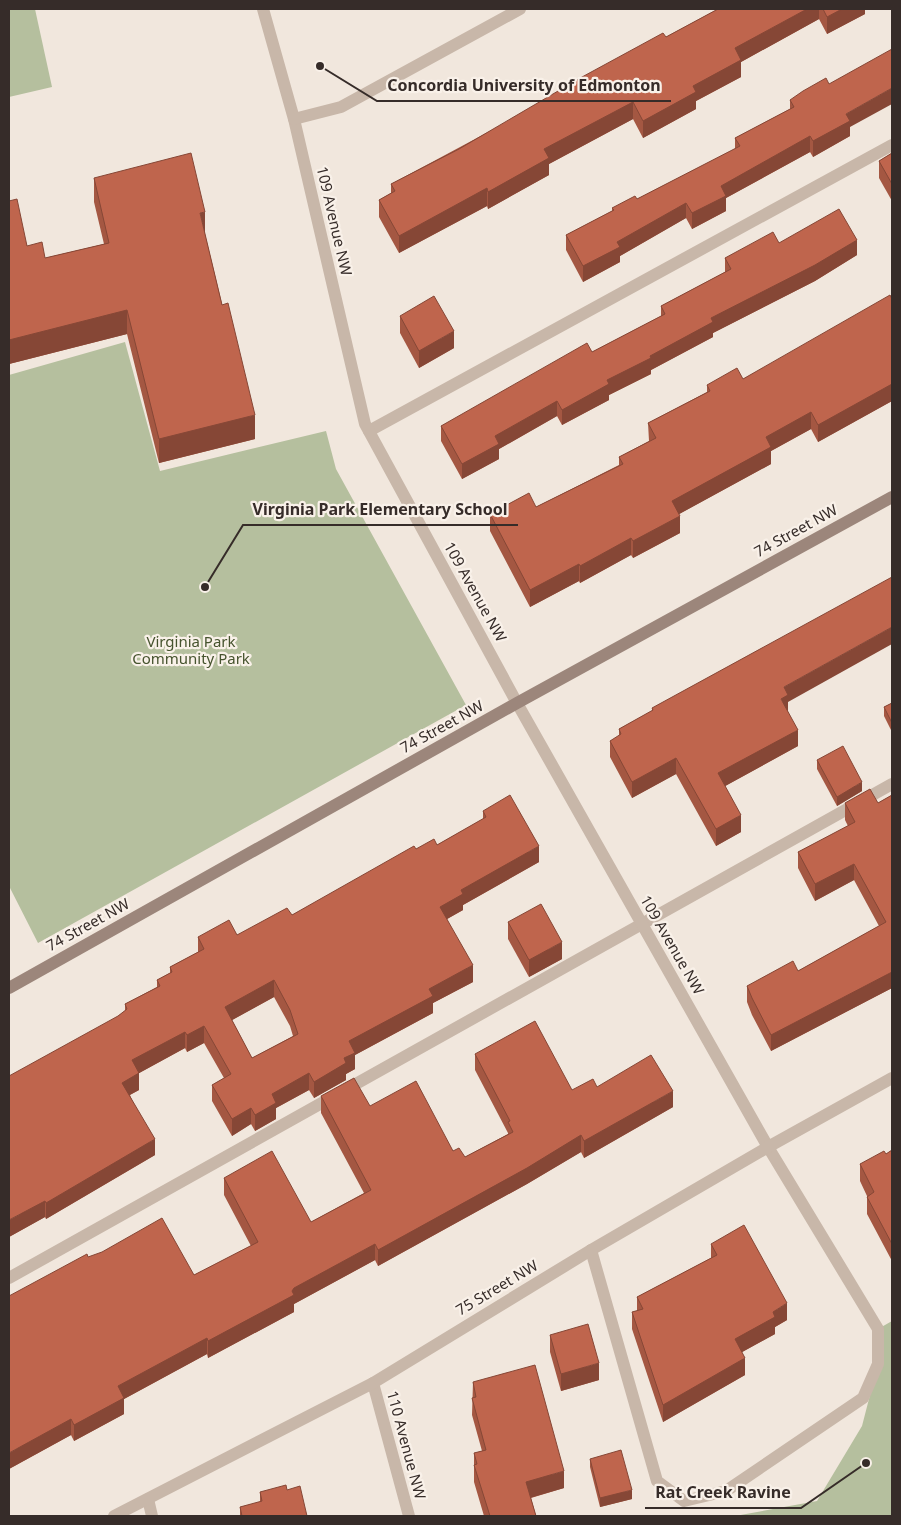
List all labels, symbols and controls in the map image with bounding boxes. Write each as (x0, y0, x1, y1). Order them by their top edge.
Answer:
callout: Concordia University of Edmonton (377, 70, 671, 101)
text: Concordia University of Edmonton (387, 74, 661, 96)
street label: 109 Avenue NW (313, 164, 357, 277)
callout: Virginia Park Elementary School (243, 494, 518, 525)
text: Virginia Park Elementary School (253, 498, 507, 520)
street label: 74 Street NW (750, 499, 841, 561)
street label: 109 Avenue NW (440, 538, 512, 645)
park label: Virginia Park Community Park (132, 631, 250, 668)
street label: 74 Street NW (396, 695, 487, 757)
street label: 109 Avenue NW (636, 891, 709, 998)
street label: 74 Street NW (42, 893, 133, 955)
street label: 75 Street NW (452, 1255, 541, 1319)
street label: 110 Avenue NW (383, 1388, 431, 1501)
callout: Rat Creek Ravine (645, 1477, 801, 1508)
text: Rat Creek Ravine (655, 1481, 791, 1503)

